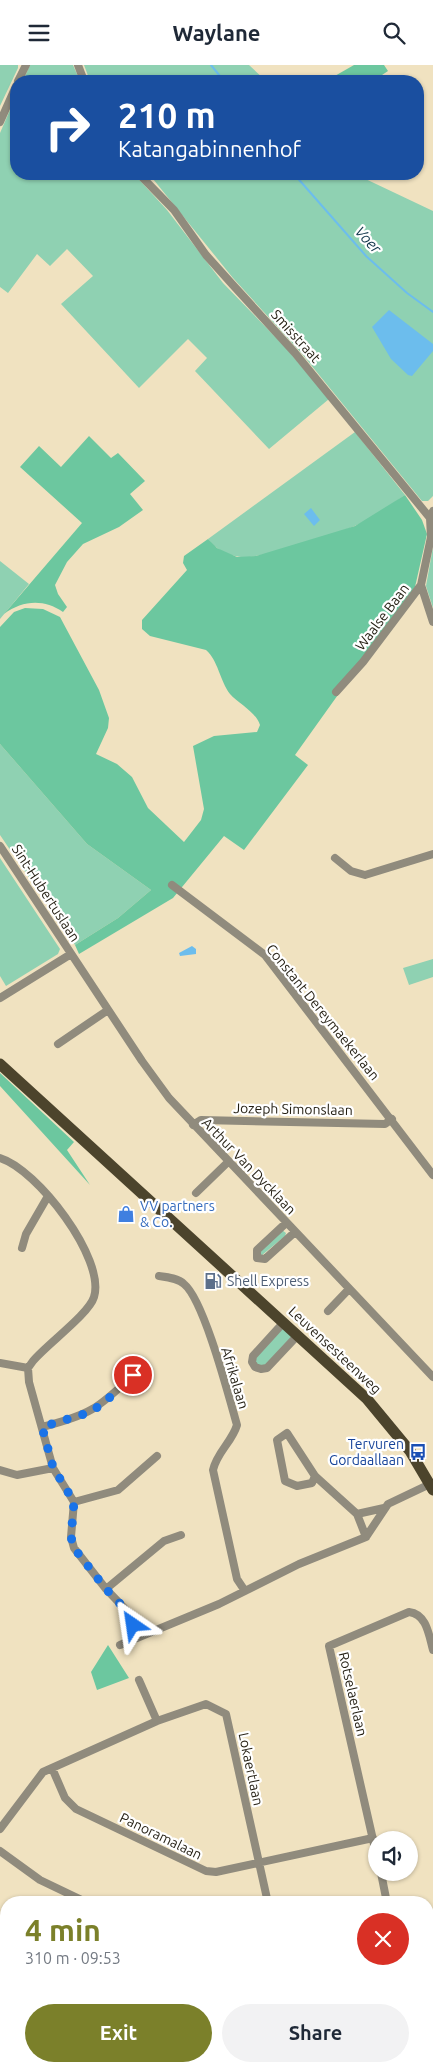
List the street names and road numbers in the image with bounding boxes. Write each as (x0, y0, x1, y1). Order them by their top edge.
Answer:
street label: Smisstraat (268, 306, 324, 366)
street label: Waalse Baan (352, 581, 412, 653)
street label: Sint-Hubertuslaan (9, 841, 83, 945)
street label: Constant Dereymaekerlaan (263, 941, 383, 1083)
street label: Jozeph Simonslaan (233, 1100, 353, 1118)
street label: Arthur Van Dycklaan (199, 1115, 299, 1217)
street label: Leuvensesteenweg (285, 1303, 385, 1397)
street label: Afrikalaan (218, 1345, 252, 1411)
street label: Rotselaerlaan (336, 1650, 370, 1738)
street label: Lokaertlaan (235, 1731, 267, 1807)
street label: Panoramalaan (117, 1809, 205, 1863)

